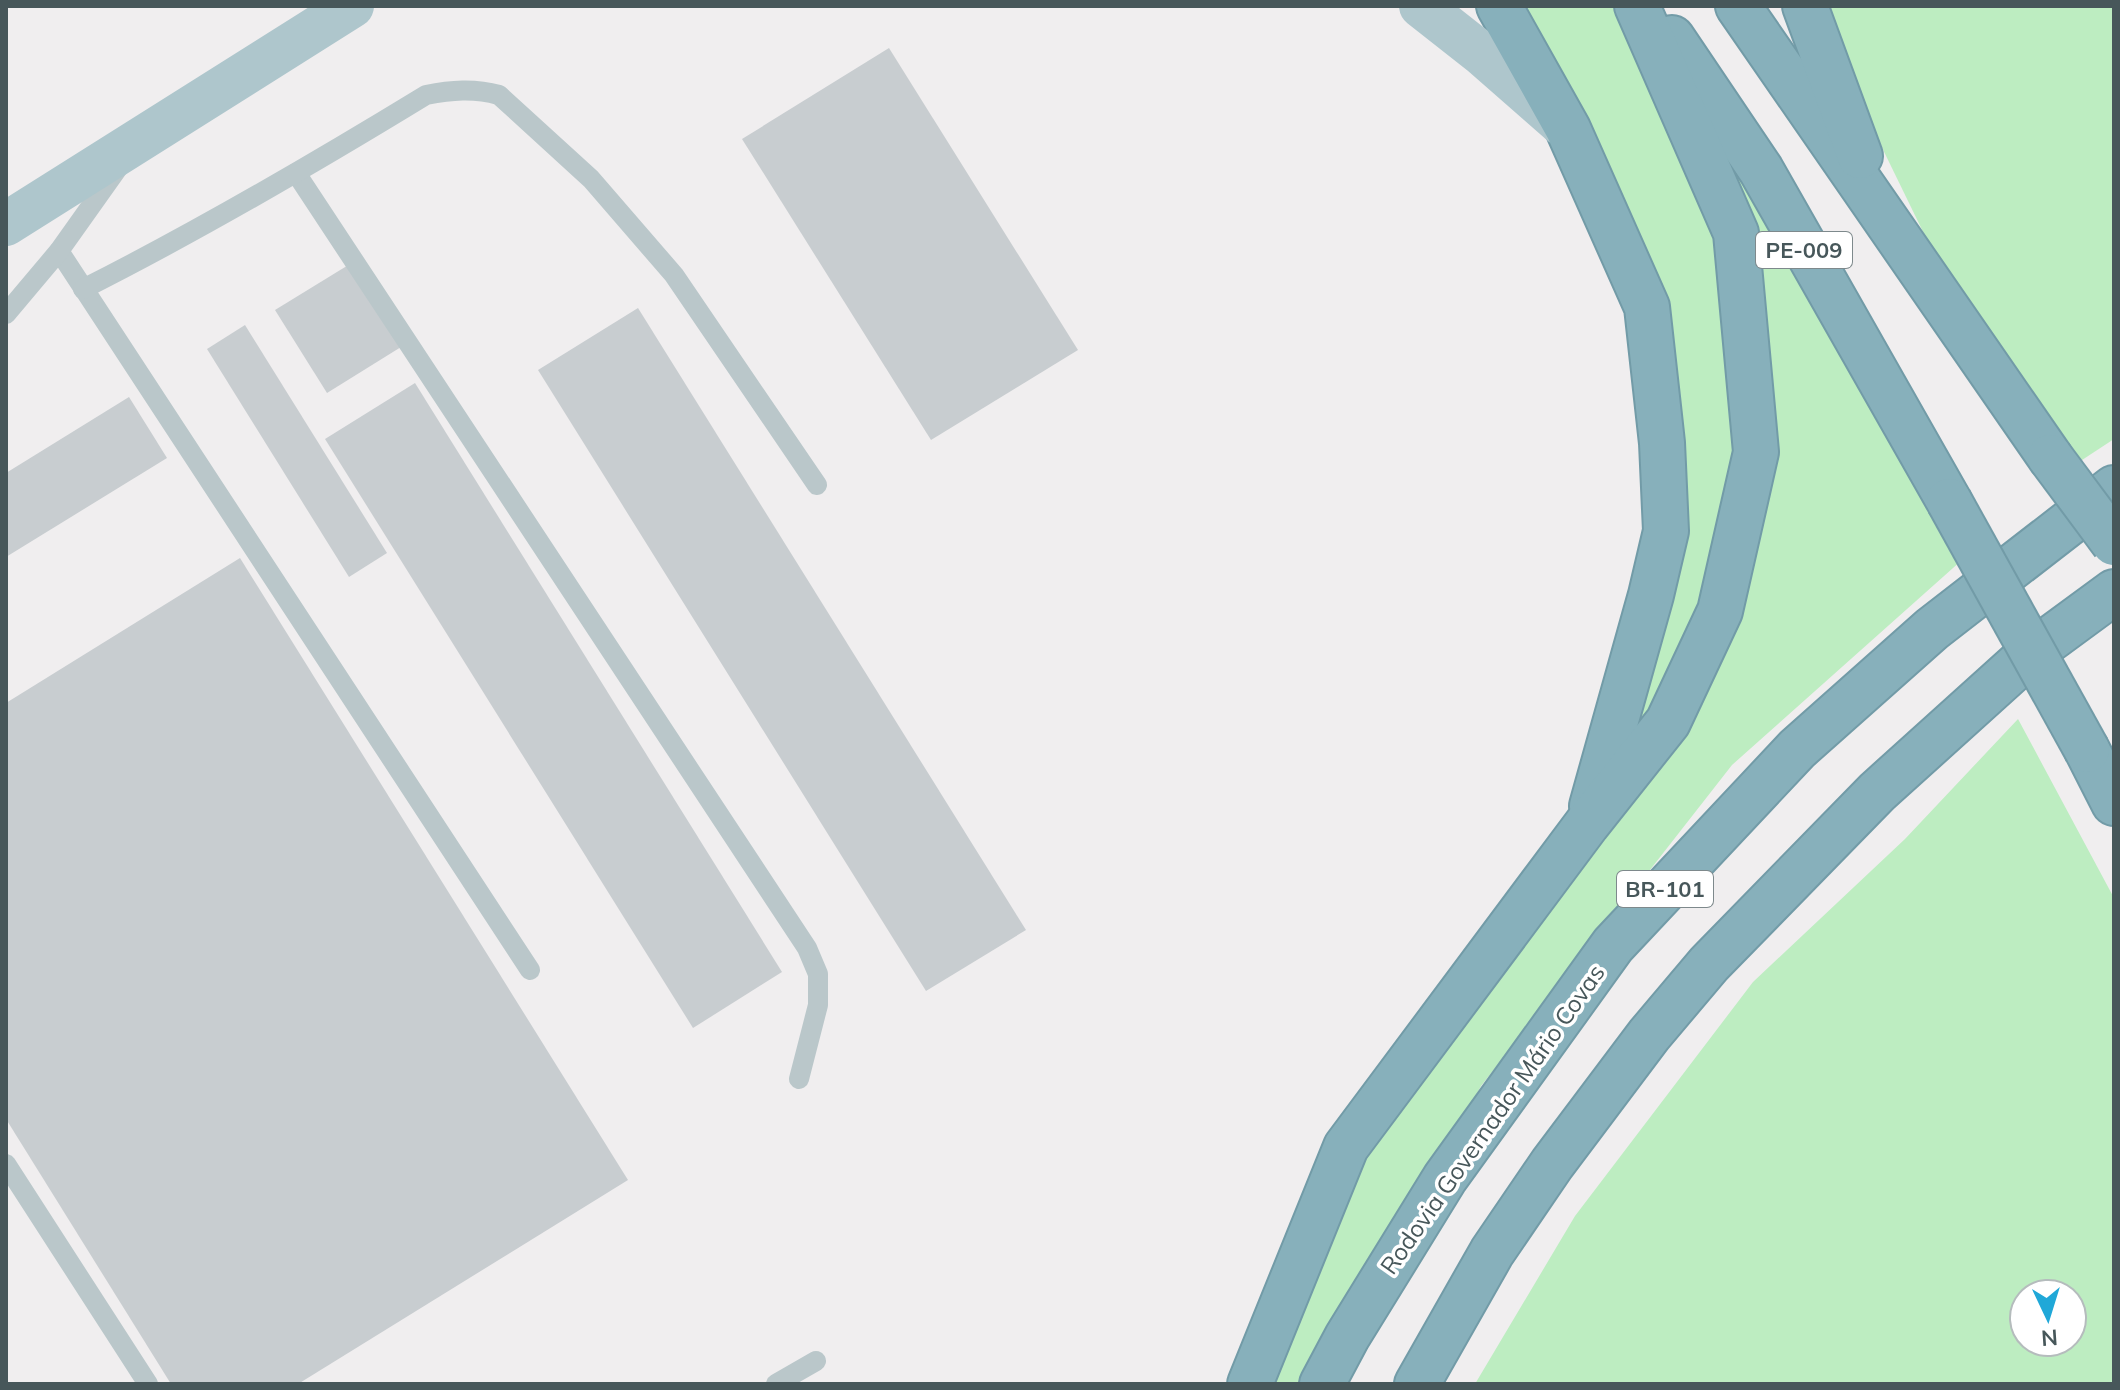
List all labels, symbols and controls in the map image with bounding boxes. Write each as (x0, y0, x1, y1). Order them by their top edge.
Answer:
road number: PE-009 (1756, 232, 1852, 268)
road number: BR-101 (1617, 871, 1713, 907)
street label: Rodovia Governador Mário Covas (1373, 958, 1611, 1280)
north arrow (2008, 1278, 2088, 1358)
text: N (2040, 1323, 2059, 1352)

